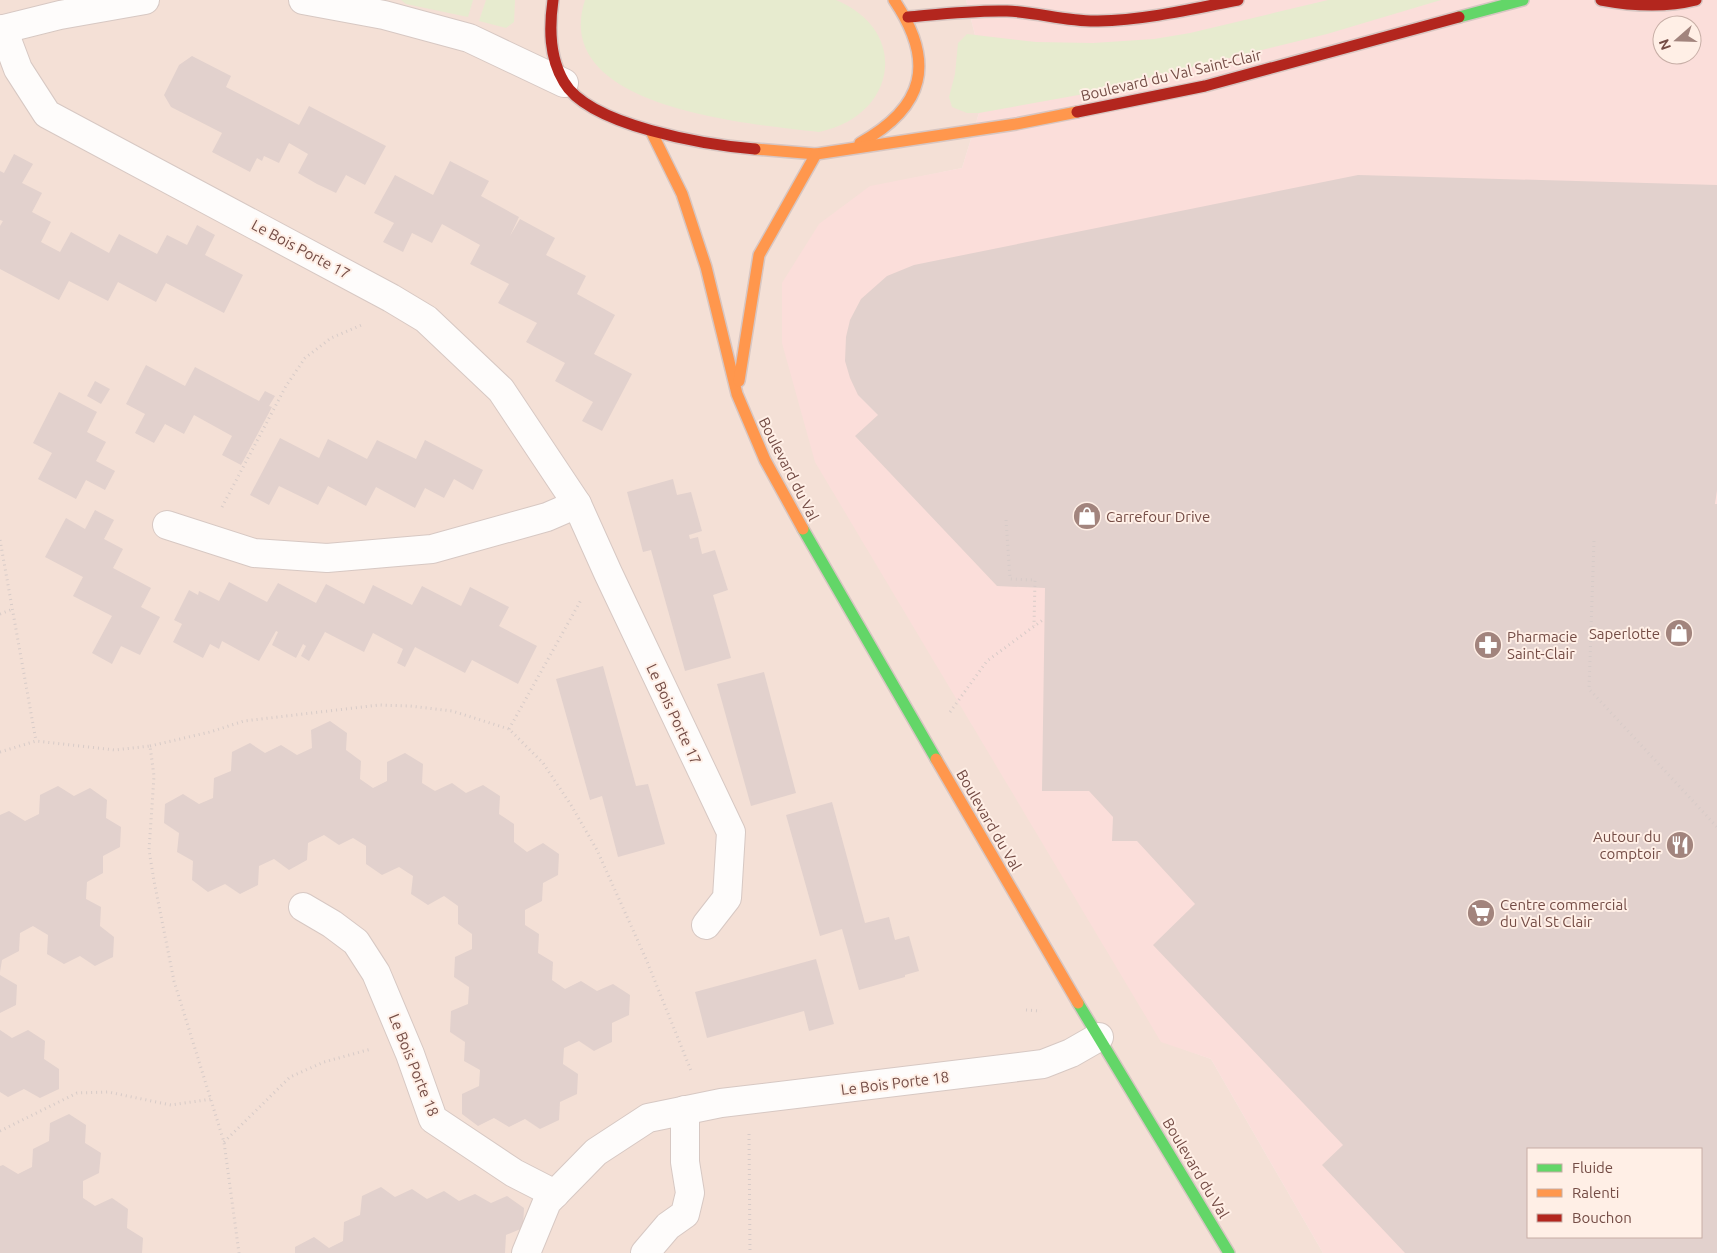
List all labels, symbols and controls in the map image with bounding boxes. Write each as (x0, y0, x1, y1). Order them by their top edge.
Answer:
north arrow (1652, 15, 1702, 65)
text: N (1655, 37, 1674, 52)
street label: Boulevard du Val Saint-Clair (1079, 46, 1263, 104)
street label: Le Bois Porte 17 (249, 216, 353, 282)
street label: Boulevard du Val (756, 415, 822, 524)
shop icon: Carrefour Drive (1072, 501, 1102, 531)
place label: Carrefour Drive (1106, 508, 1210, 525)
shop icon: Saperlotte (1664, 618, 1694, 648)
place label: Saperlotte (1589, 625, 1660, 642)
place label: Pharmacie Saint-Clair (1507, 628, 1578, 662)
pharmacy icon: Pharmacie Saint-Clair (1473, 630, 1503, 660)
street label: Le Bois Porte 17 (643, 661, 705, 767)
street label: Boulevard du Val (953, 767, 1025, 874)
place label: Autour du comptoir (1593, 828, 1661, 862)
restaurant icon: Autour du comptoir (1665, 830, 1695, 860)
place label: Centre commercial du Val St Clair (1500, 896, 1627, 930)
supermarket icon: Centre commercial du Val St Clair (1466, 898, 1496, 928)
street label: Le Bois Porte 18 (386, 1011, 442, 1119)
street label: Le Bois Porte 18 (840, 1068, 950, 1098)
street label: Boulevard du Val (1159, 1115, 1233, 1221)
legend (1527, 1148, 1702, 1238)
text: Fluide (1572, 1159, 1613, 1176)
text: Ralenti (1572, 1184, 1619, 1201)
text: Bouchon (1572, 1209, 1632, 1226)

